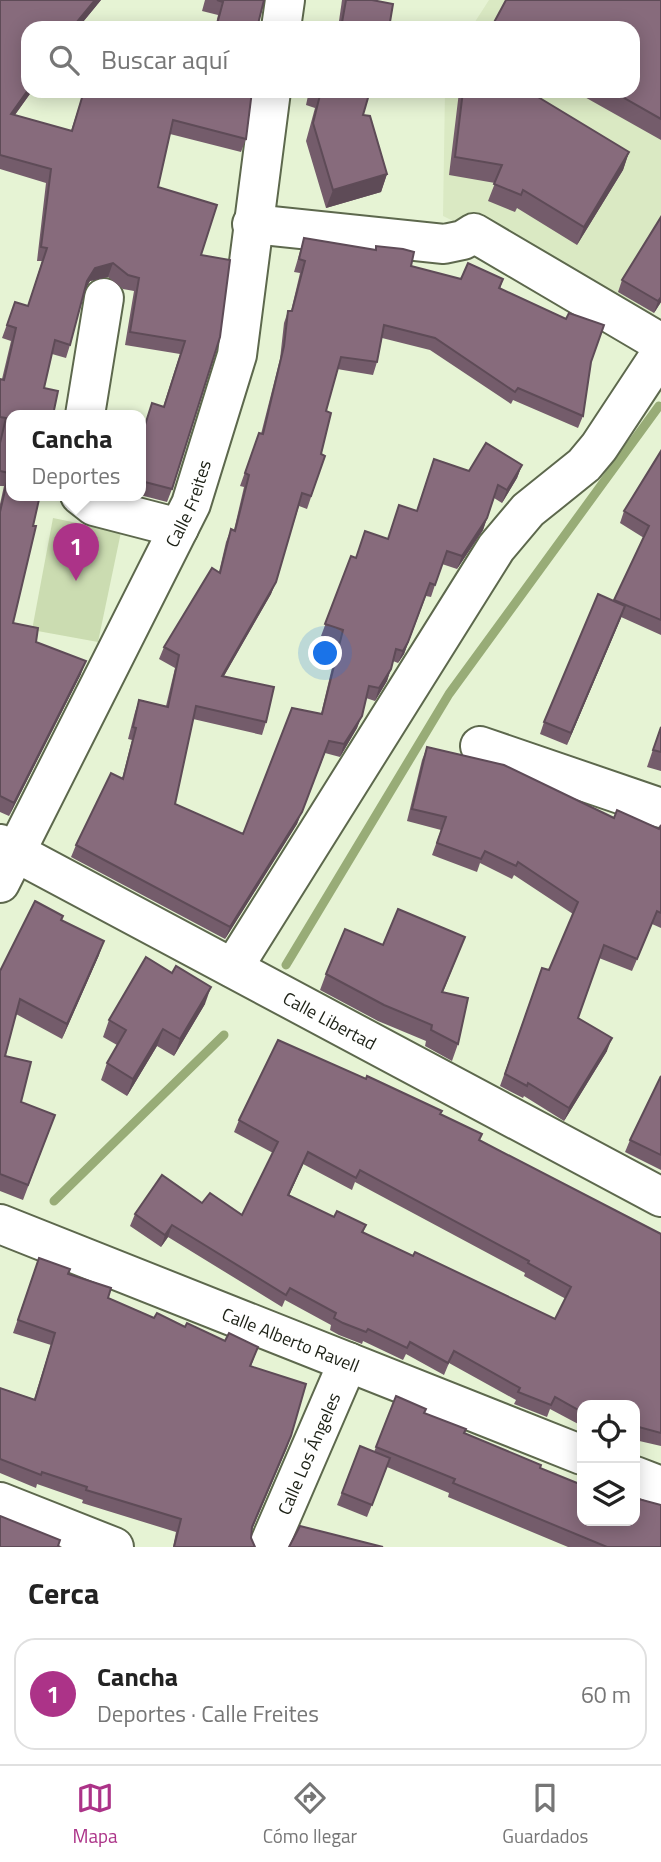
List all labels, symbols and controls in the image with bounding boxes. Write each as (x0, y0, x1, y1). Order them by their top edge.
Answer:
search box (21, 21, 640, 98)
text: Buscar aquí (101, 40, 228, 79)
icon: search (45, 41, 83, 79)
popup (6, 410, 146, 501)
text: Cancha (31, 419, 113, 458)
street label: Calle Freites (158, 456, 217, 552)
text: Deportes (31, 458, 121, 493)
pin: 1 (53, 523, 99, 581)
your location (308, 636, 342, 670)
street label: Calle Libertad (278, 984, 381, 1056)
street label: Calle Alberto Ravell (218, 1300, 364, 1379)
street label: Calle Los Ángeles (270, 1388, 347, 1519)
map controls (577, 1400, 640, 1526)
button: locate (577, 1400, 640, 1463)
button: layers (577, 1463, 640, 1526)
text: Cerca (28, 1570, 99, 1616)
text: Cancha (97, 1657, 178, 1696)
text: 1 (47, 1677, 59, 1712)
text: 60 m (581, 1677, 631, 1712)
text: Deportes · Calle Freites (97, 1696, 319, 1731)
tab: Mapa (73, 1779, 118, 1850)
tab: Cómo llegar (263, 1779, 357, 1850)
tab: Guardados (502, 1779, 588, 1850)

